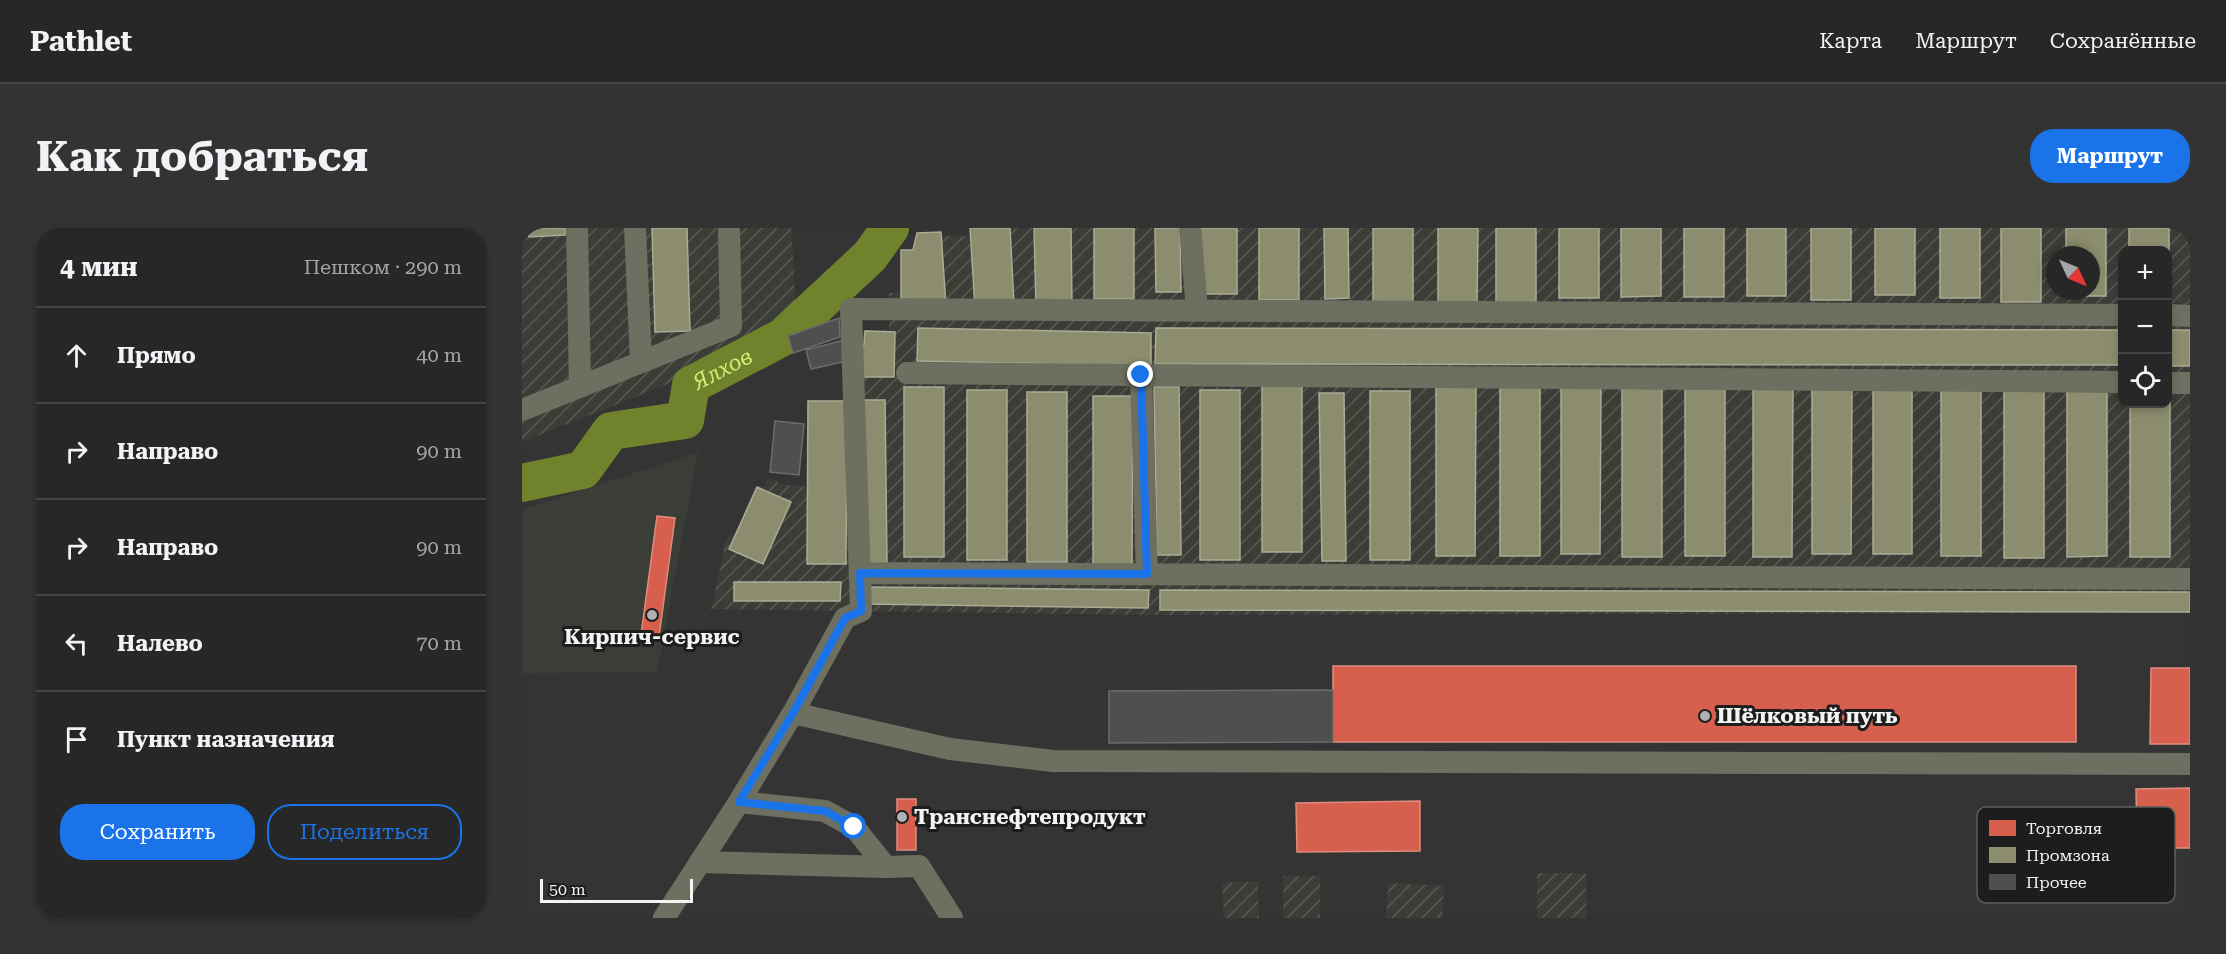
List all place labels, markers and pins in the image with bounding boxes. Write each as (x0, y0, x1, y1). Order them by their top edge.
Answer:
marker: Кирпич-сервис (645, 608, 659, 622)
place label: Кирпич-сервис (564, 625, 740, 649)
place label: Шёлковый путь (1717, 704, 1898, 728)
marker: Шёлковый путь (1698, 709, 1712, 723)
place label: Транснефтепродукт (914, 805, 1146, 829)
marker: Транснефтепродукт (895, 810, 909, 824)

